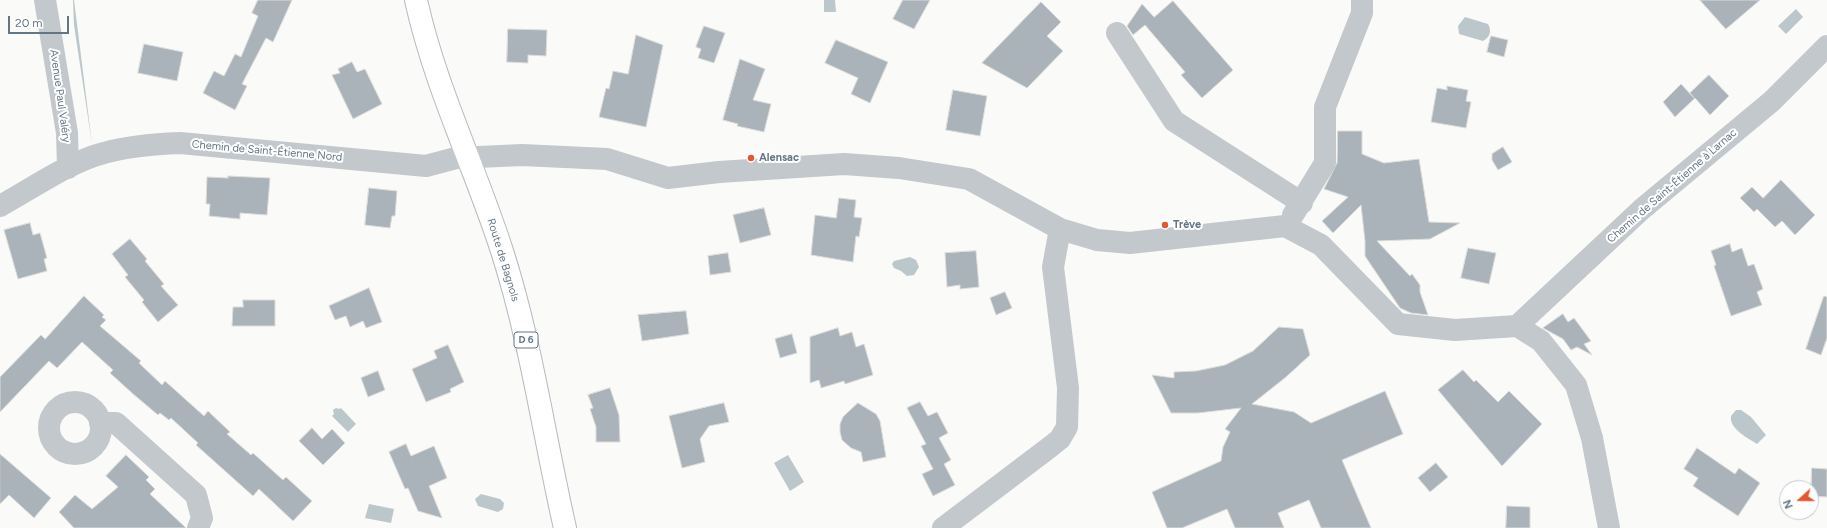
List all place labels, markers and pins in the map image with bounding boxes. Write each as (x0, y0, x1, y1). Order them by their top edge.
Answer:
place label: Alensac (759, 151, 799, 165)
marker: Alensac (746, 153, 756, 163)
place label: Trève (1173, 218, 1201, 232)
marker: Trève (1160, 220, 1170, 230)

